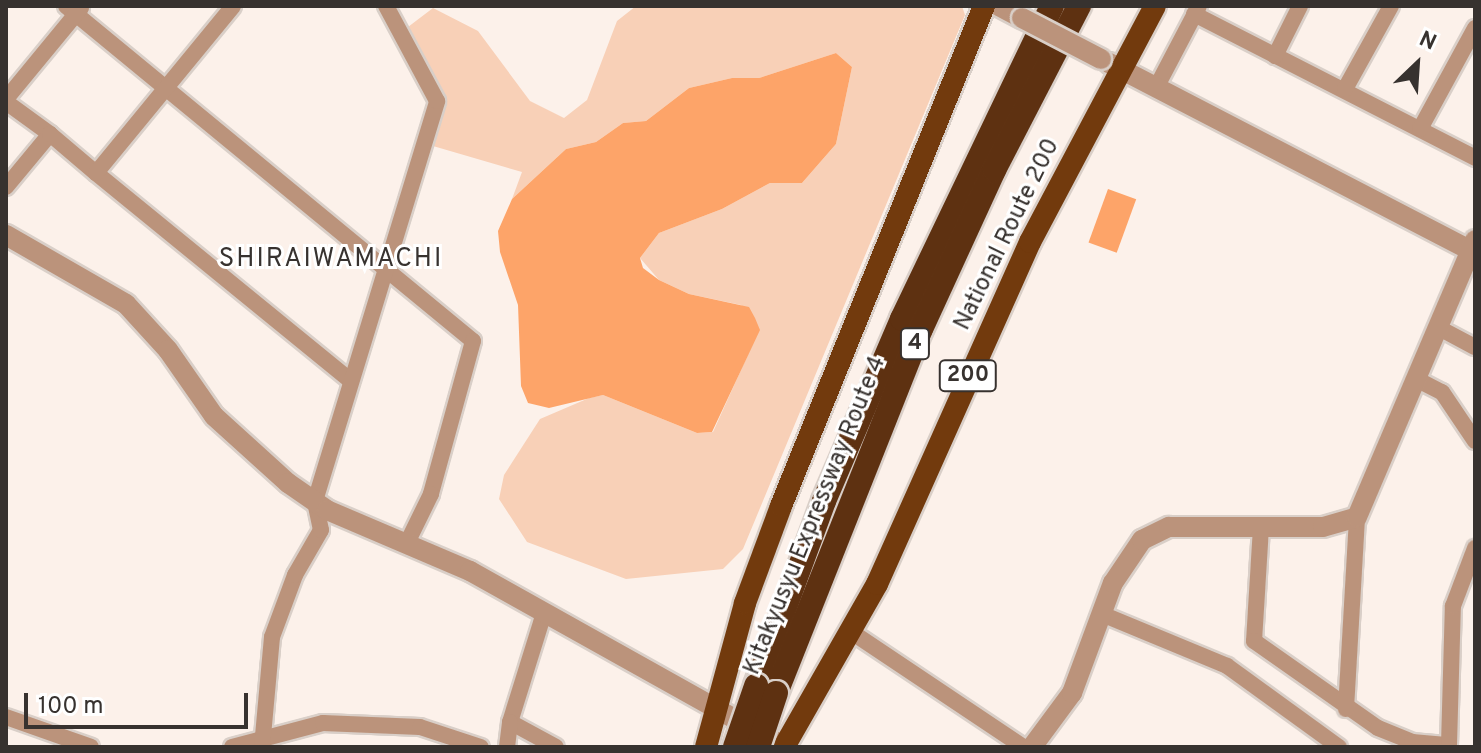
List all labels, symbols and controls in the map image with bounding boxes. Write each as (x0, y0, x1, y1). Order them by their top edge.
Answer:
north arrow (1377, 24, 1457, 104)
text: N (1414, 26, 1440, 57)
street label: National Route 200 (949, 134, 1067, 336)
district label: SHIRAIWAMACHI (219, 244, 443, 276)
road number: 4 (899, 326, 931, 362)
street label: Kitakyusyu Expressway Route 4 (739, 352, 893, 680)
road number: 200 (938, 358, 998, 394)
scale bar (28, 677, 252, 727)
text: 100 m (38, 692, 104, 722)

